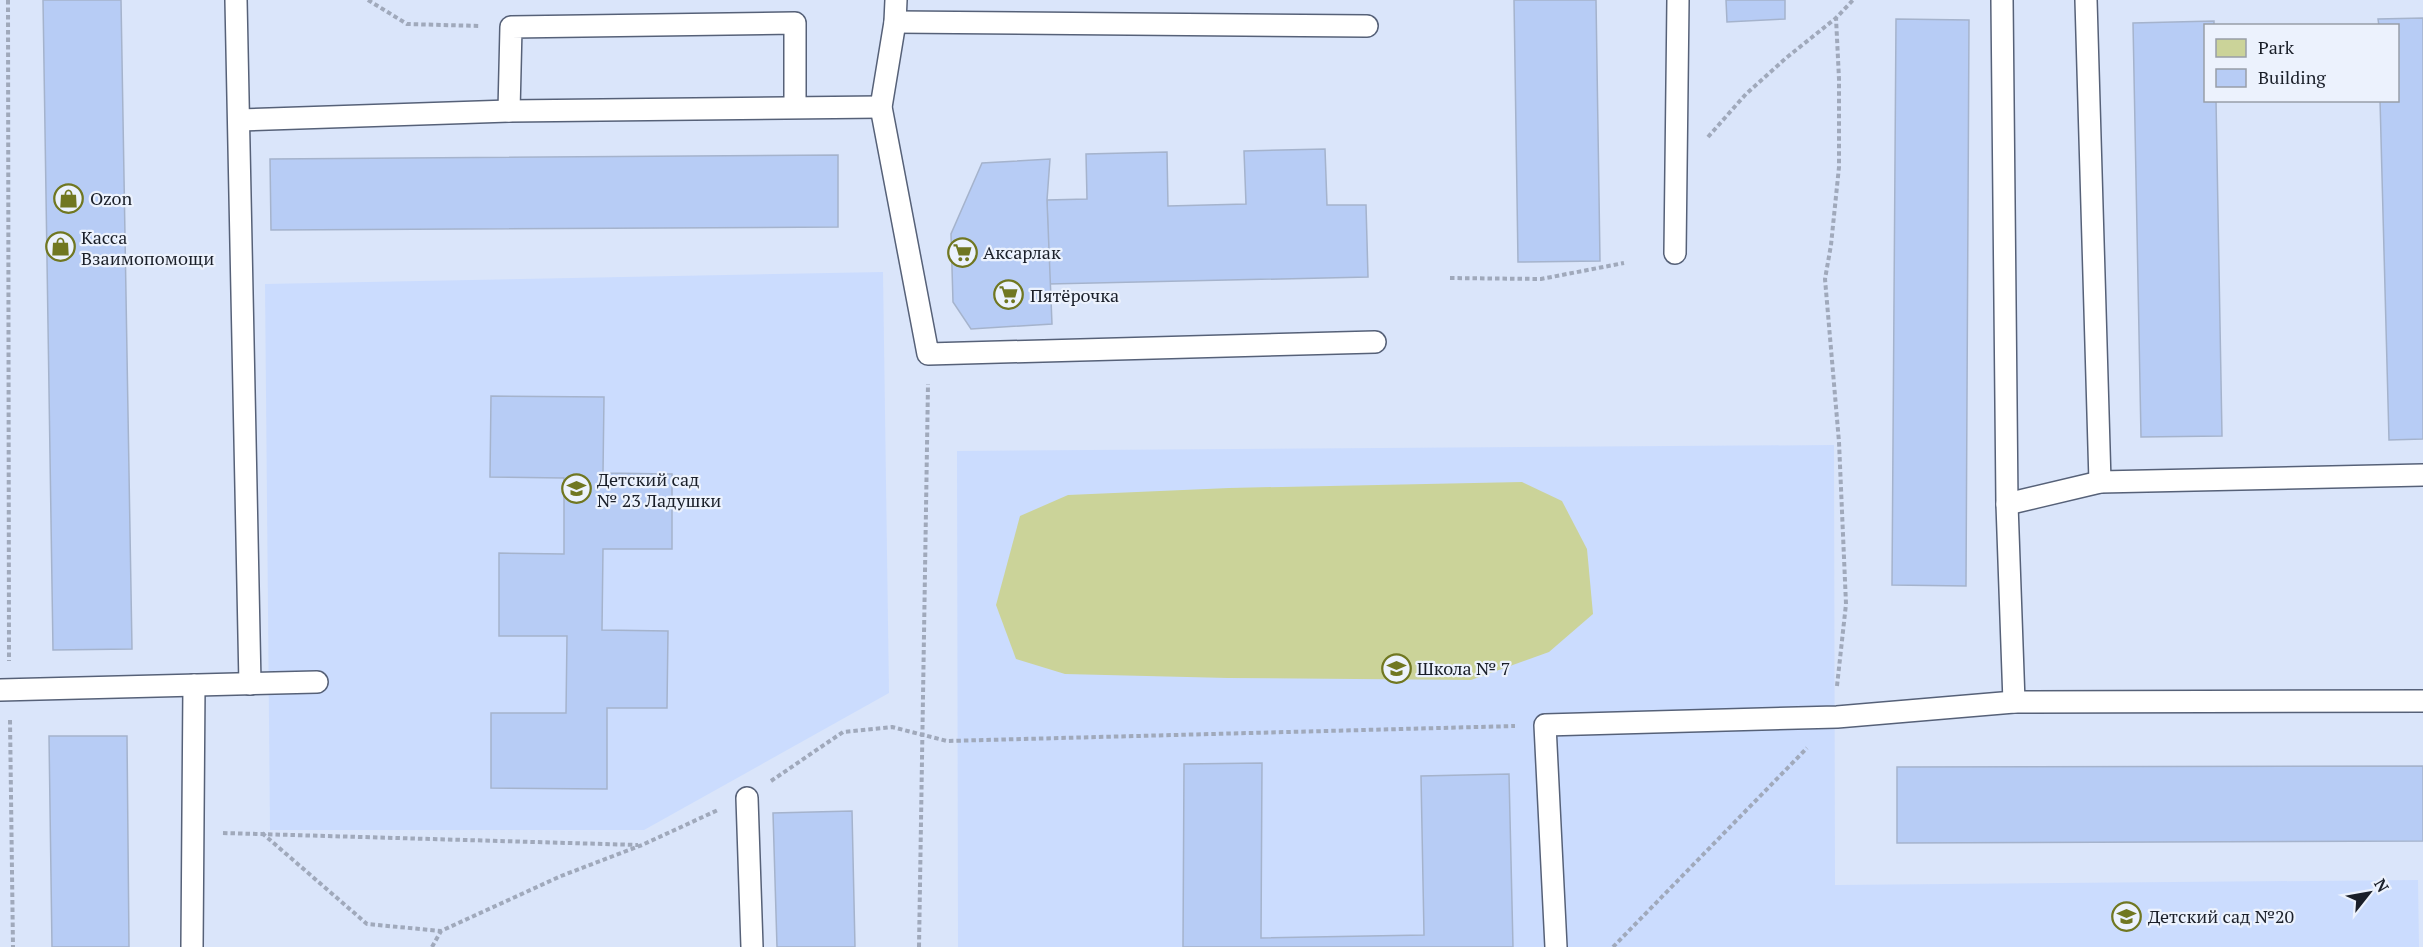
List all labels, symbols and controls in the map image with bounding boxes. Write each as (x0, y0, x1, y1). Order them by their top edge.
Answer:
legend (2204, 24, 2399, 102)
text: Park (2258, 35, 2295, 59)
text: Building (2258, 65, 2326, 89)
shop icon: Ozon (53, 182, 85, 214)
place label: Ozon (90, 186, 133, 210)
place label: Касса Взаимопомощи (81, 225, 214, 270)
shop icon: Касса Взаимопомощи (44, 231, 76, 263)
supermarket icon: Аксарлак (946, 236, 978, 268)
place label: Аксарлак (983, 240, 1061, 264)
supermarket icon: Пятёрочка (993, 279, 1025, 311)
place label: Пятёрочка (1030, 283, 1119, 307)
place label: Детский сад № 23 Ладушки (597, 467, 721, 512)
school or university icon: Детский сад № 23 Ладушки (560, 473, 592, 505)
school or university icon: Школа № 7 (1380, 652, 1412, 684)
place label: Школа № 7 (1417, 656, 1510, 680)
north arrow (2339, 863, 2399, 923)
text: N (2369, 874, 2394, 896)
school or university icon: Детский сад №20 (2111, 900, 2143, 932)
place label: Детский сад №20 (2148, 904, 2294, 928)

